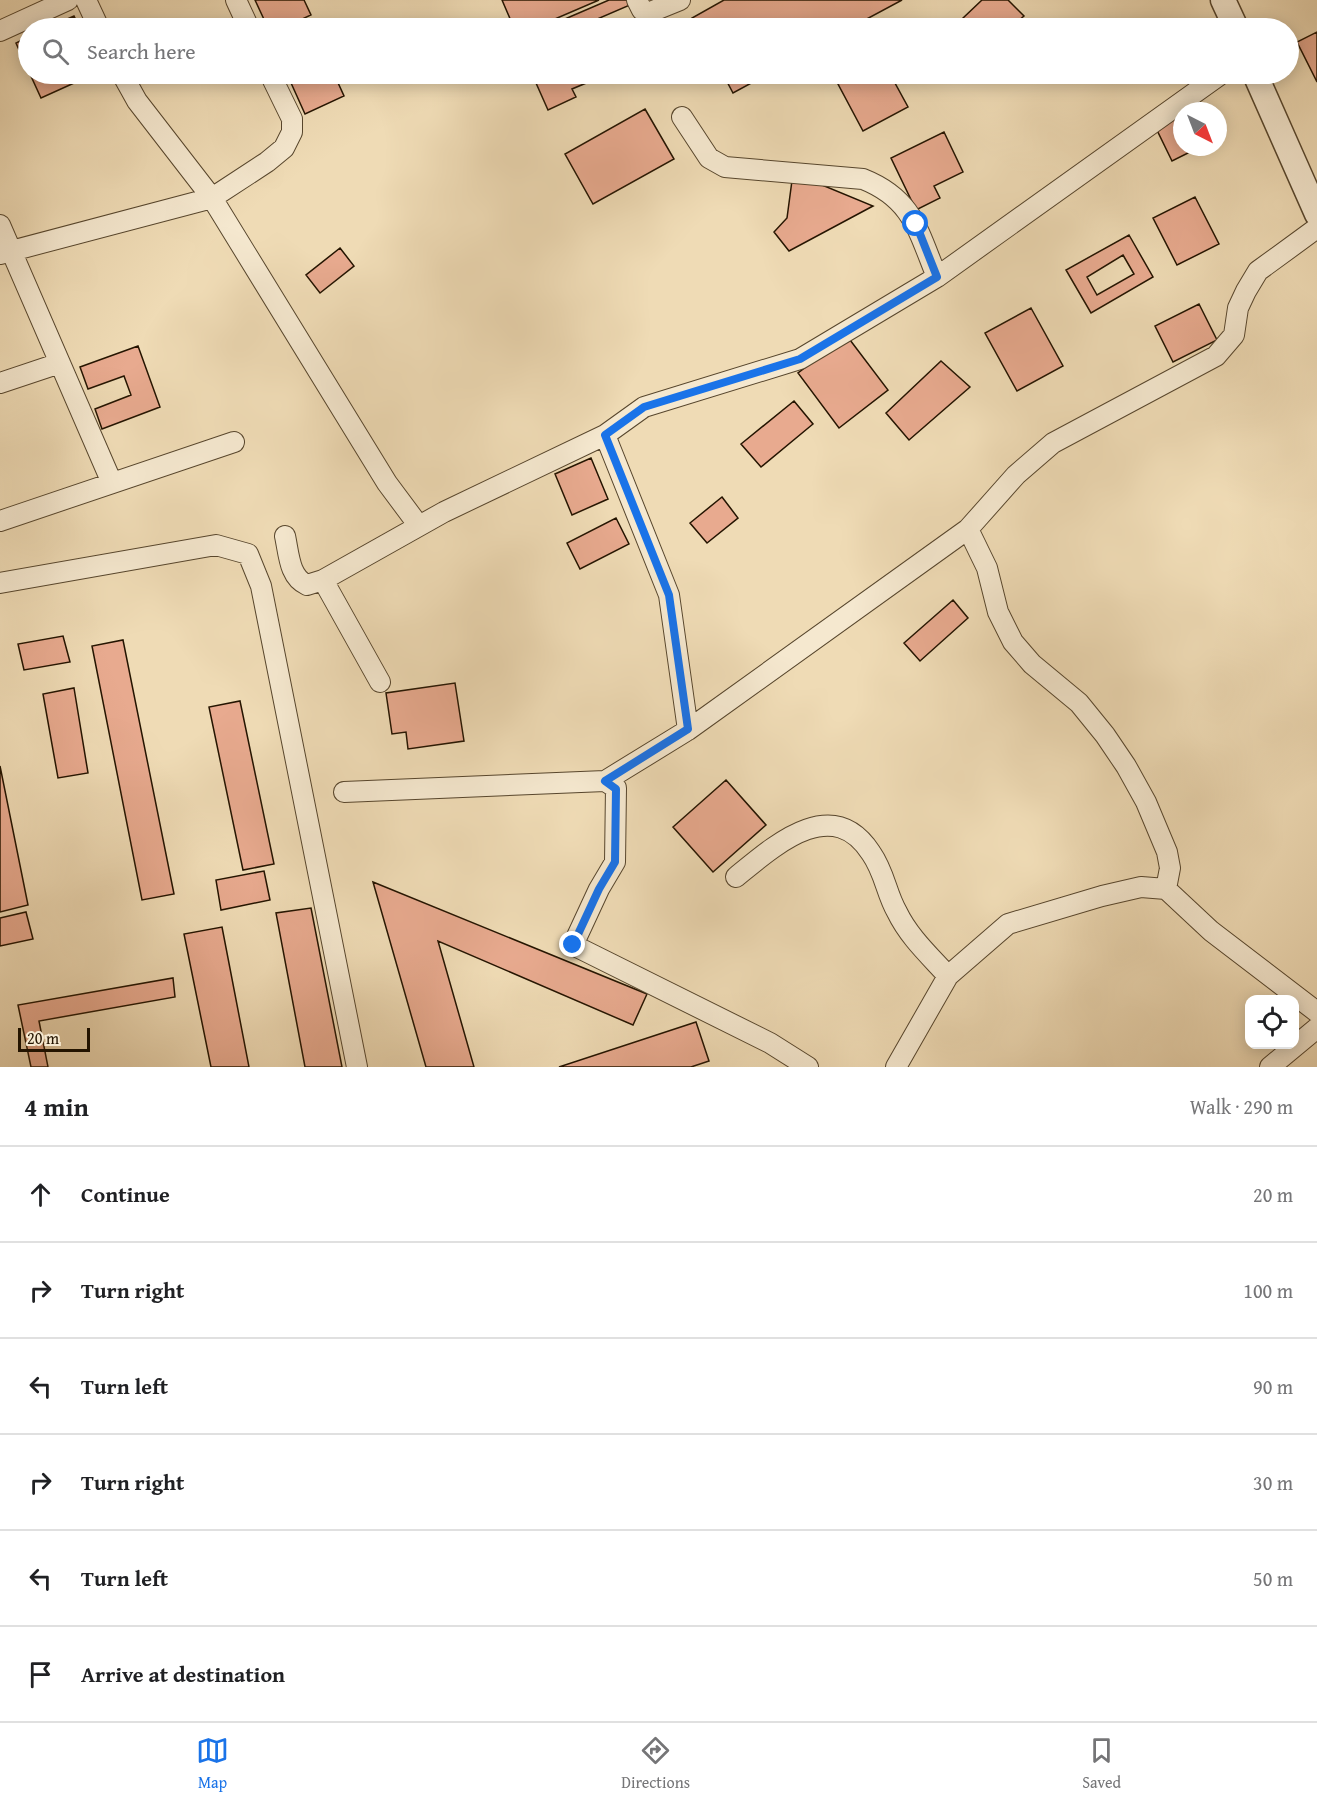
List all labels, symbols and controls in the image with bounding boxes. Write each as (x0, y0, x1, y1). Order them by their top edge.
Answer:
search box (18, 18, 1299, 84)
icon: search (39, 35, 72, 68)
text: Search here (87, 35, 196, 67)
north arrow (1173, 102, 1227, 156)
route start (902, 210, 928, 236)
route end (559, 931, 585, 957)
map controls (1245, 995, 1299, 1049)
button: locate (1245, 995, 1299, 1049)
scale bar (18, 1025, 90, 1052)
text: 20 m (27, 1026, 59, 1050)
text: 4 min (24, 1087, 89, 1126)
text: Walk · 290 m (1190, 1092, 1293, 1121)
icon: ahead (24, 1178, 57, 1211)
text: Continue (81, 1178, 170, 1210)
text: 20 m (1253, 1180, 1293, 1209)
icon: right (24, 1274, 57, 1307)
text: Turn right (81, 1274, 184, 1306)
text: 100 m (1243, 1276, 1293, 1305)
icon: left (24, 1370, 57, 1403)
text: Turn left (81, 1370, 168, 1402)
text: 90 m (1253, 1372, 1293, 1401)
icon: right (24, 1466, 57, 1499)
text: Turn right (81, 1466, 184, 1498)
text: 30 m (1253, 1468, 1293, 1497)
icon: left (24, 1562, 57, 1595)
text: Turn left (81, 1562, 168, 1594)
text: 50 m (1253, 1564, 1293, 1593)
icon: arrive (24, 1658, 57, 1691)
text: Arrive at destination (81, 1658, 285, 1690)
tab: Map (196, 1734, 229, 1794)
tab: Directions (621, 1734, 690, 1794)
tab: Saved (1082, 1734, 1121, 1794)

